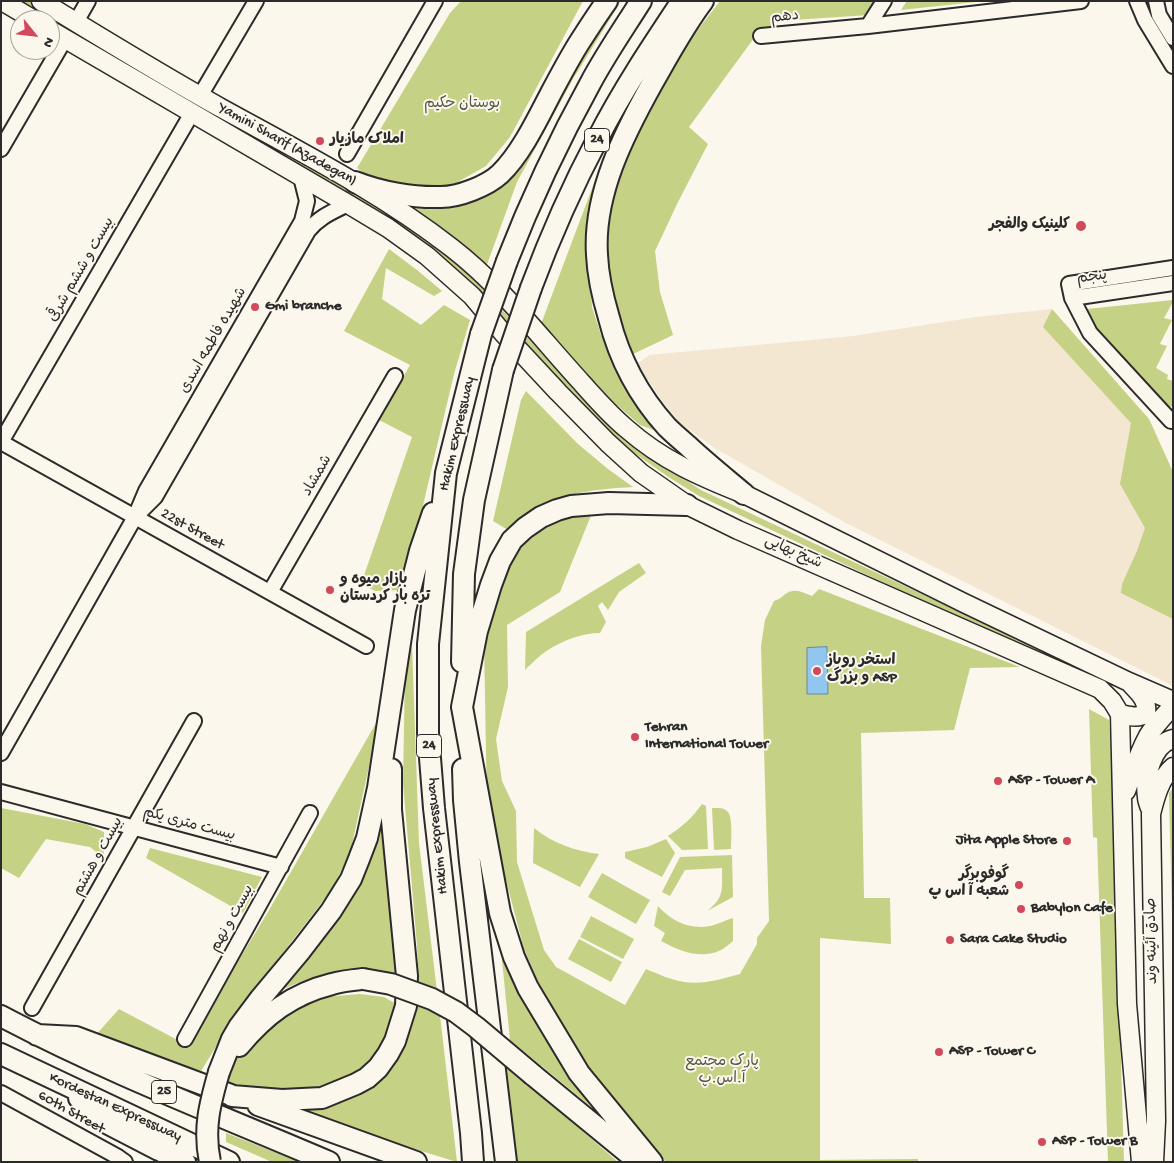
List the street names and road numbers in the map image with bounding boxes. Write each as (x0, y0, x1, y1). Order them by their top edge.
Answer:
street label: دهم (770, 8, 800, 28)
street label: Yamini Sharif (Azadegan) (214, 99, 360, 191)
road number: 24 (584, 128, 610, 152)
street label: بیست و ششم شرقی (45, 214, 119, 326)
street label: پنجم (1076, 267, 1108, 289)
street label: شهیده فاطمه اسدی (176, 285, 252, 397)
street label: Hakim Expressway (436, 375, 480, 493)
street label: شمشاد (299, 452, 337, 500)
street label: 22st Street (157, 505, 227, 555)
street label: شیخ بهایی (762, 532, 824, 574)
road number: 24 (416, 734, 442, 758)
street label: Hakim Expressway (423, 777, 453, 895)
street label: بیست متری یکم (141, 804, 237, 846)
street label: بیست و هشتم (70, 814, 128, 900)
street label: بیست و نهم (207, 882, 259, 956)
street label: صادق آئینه وند (1143, 898, 1163, 984)
street label: Kordestan Expressway (46, 1069, 184, 1147)
road number: 25 (152, 1080, 176, 1104)
street label: 60th Street (34, 1087, 108, 1139)

